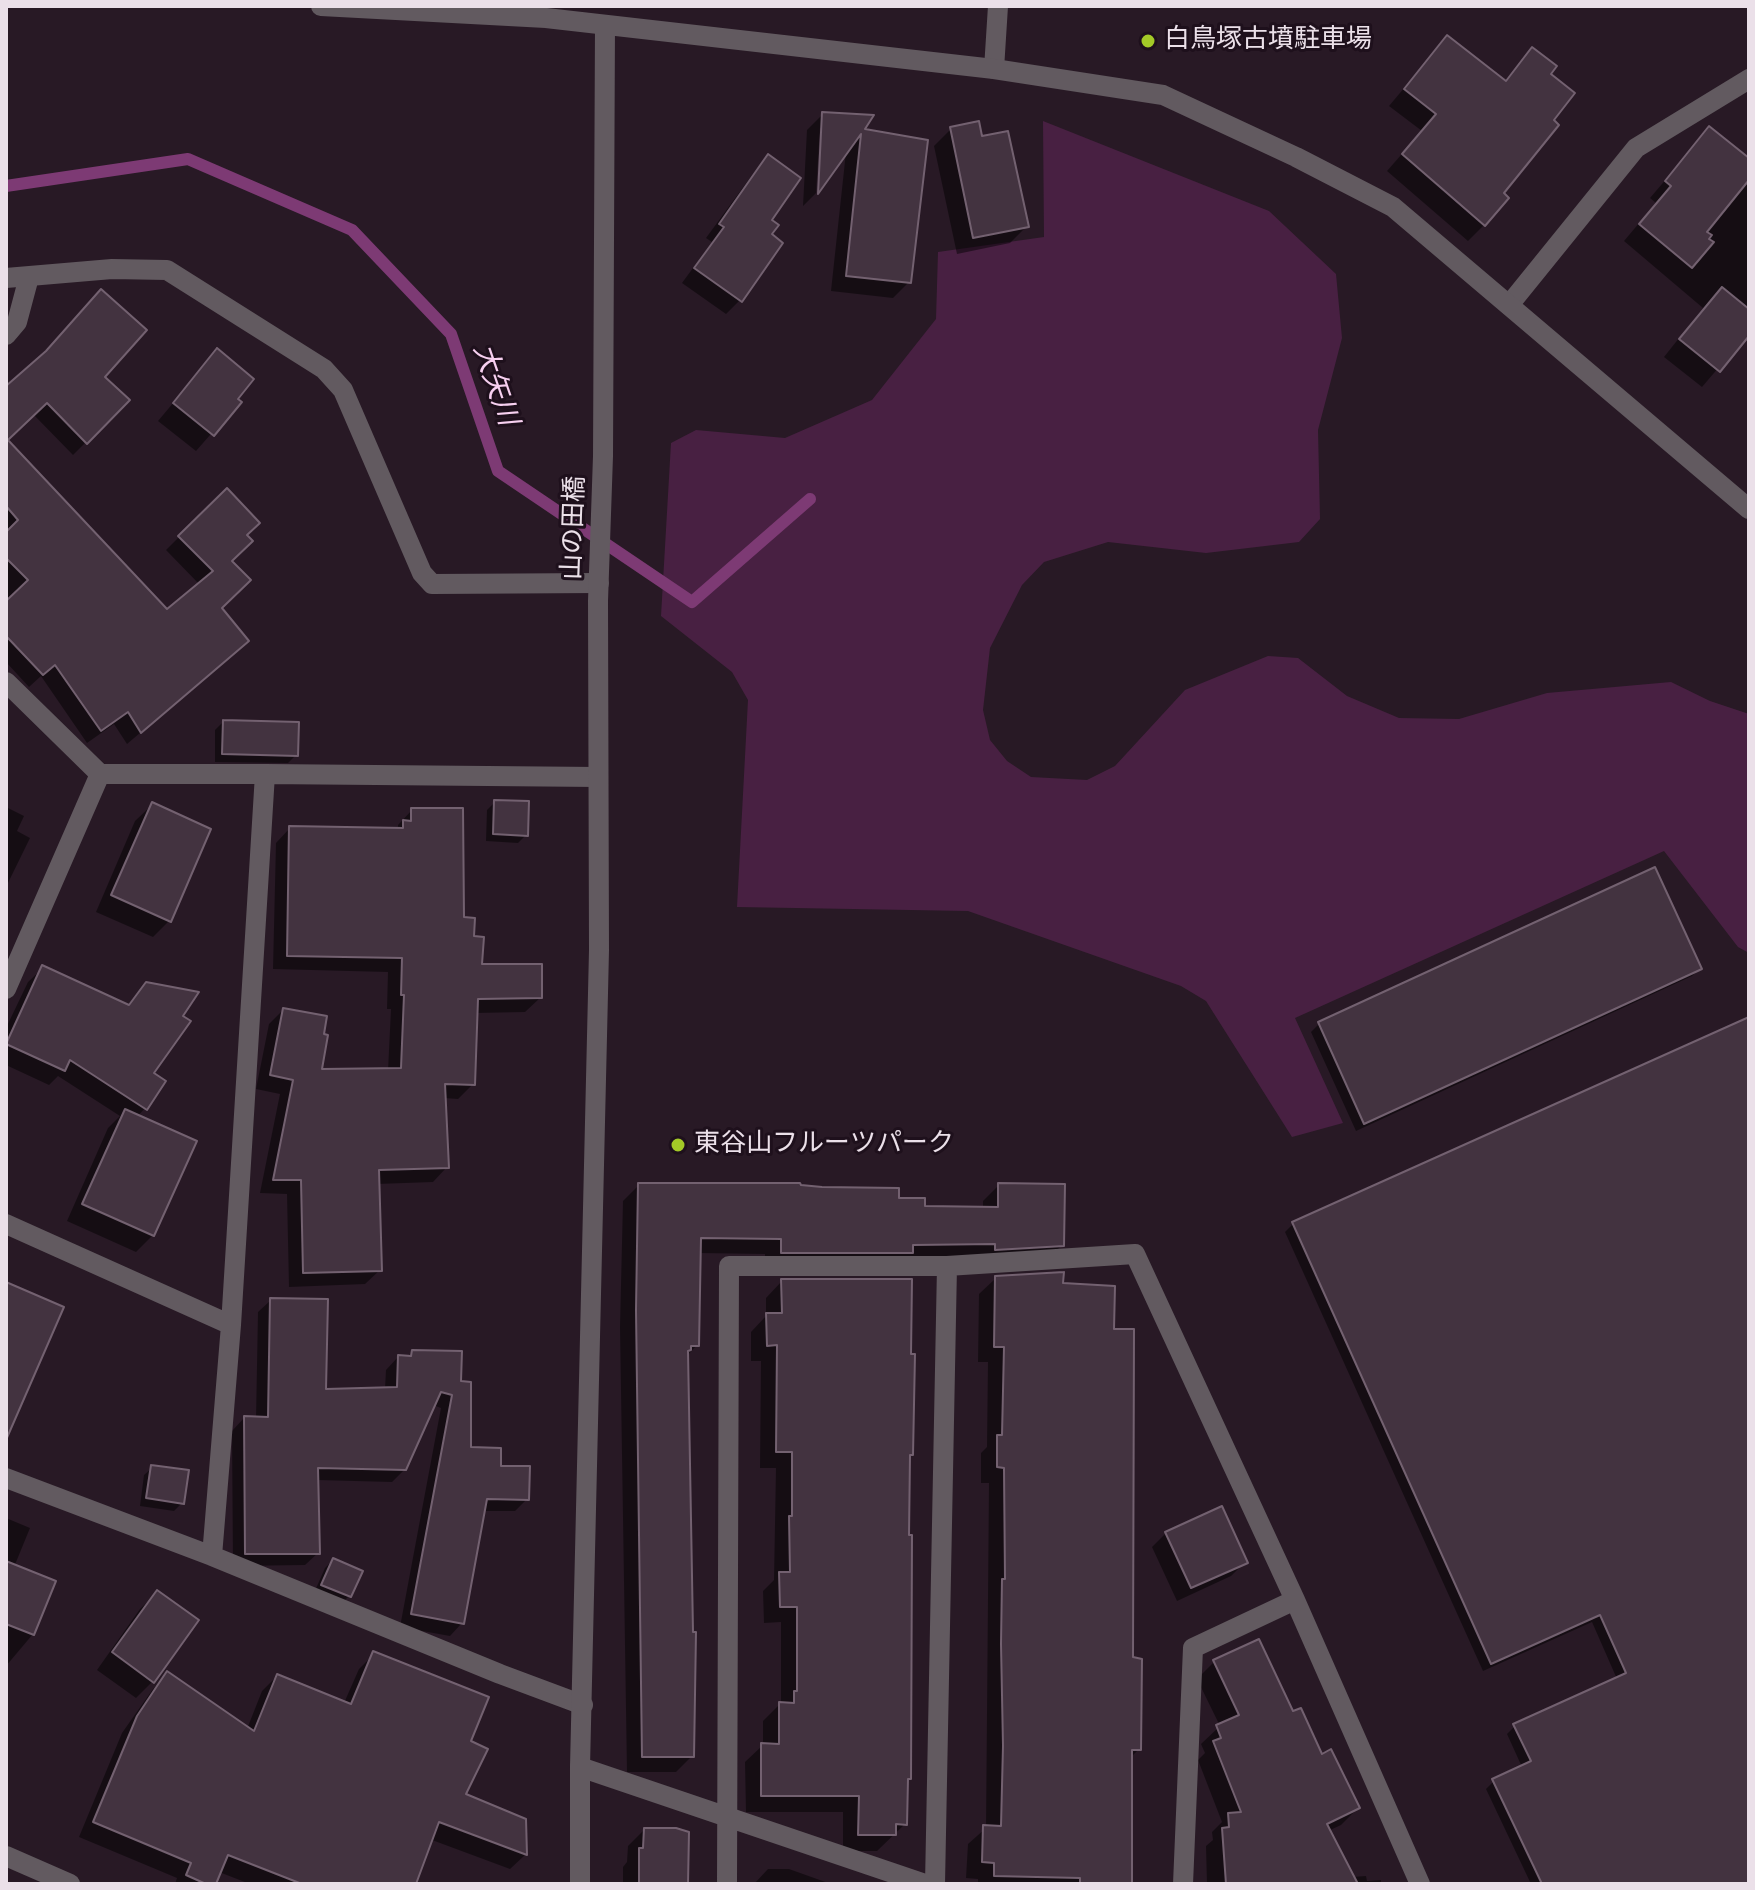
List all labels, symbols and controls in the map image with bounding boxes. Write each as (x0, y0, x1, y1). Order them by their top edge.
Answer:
place label: 白鳥塚古墳駐車場 (1164, 25, 1372, 57)
marker: 白鳥塚古墳駐車場 (1139, 32, 1157, 50)
water label: 大矢川 (464, 340, 524, 430)
street label: 山の田橋 (558, 475, 592, 581)
place label: 東谷山フルーツパーク (694, 1129, 954, 1161)
marker: 東谷山フルーツパーク (669, 1136, 687, 1154)

